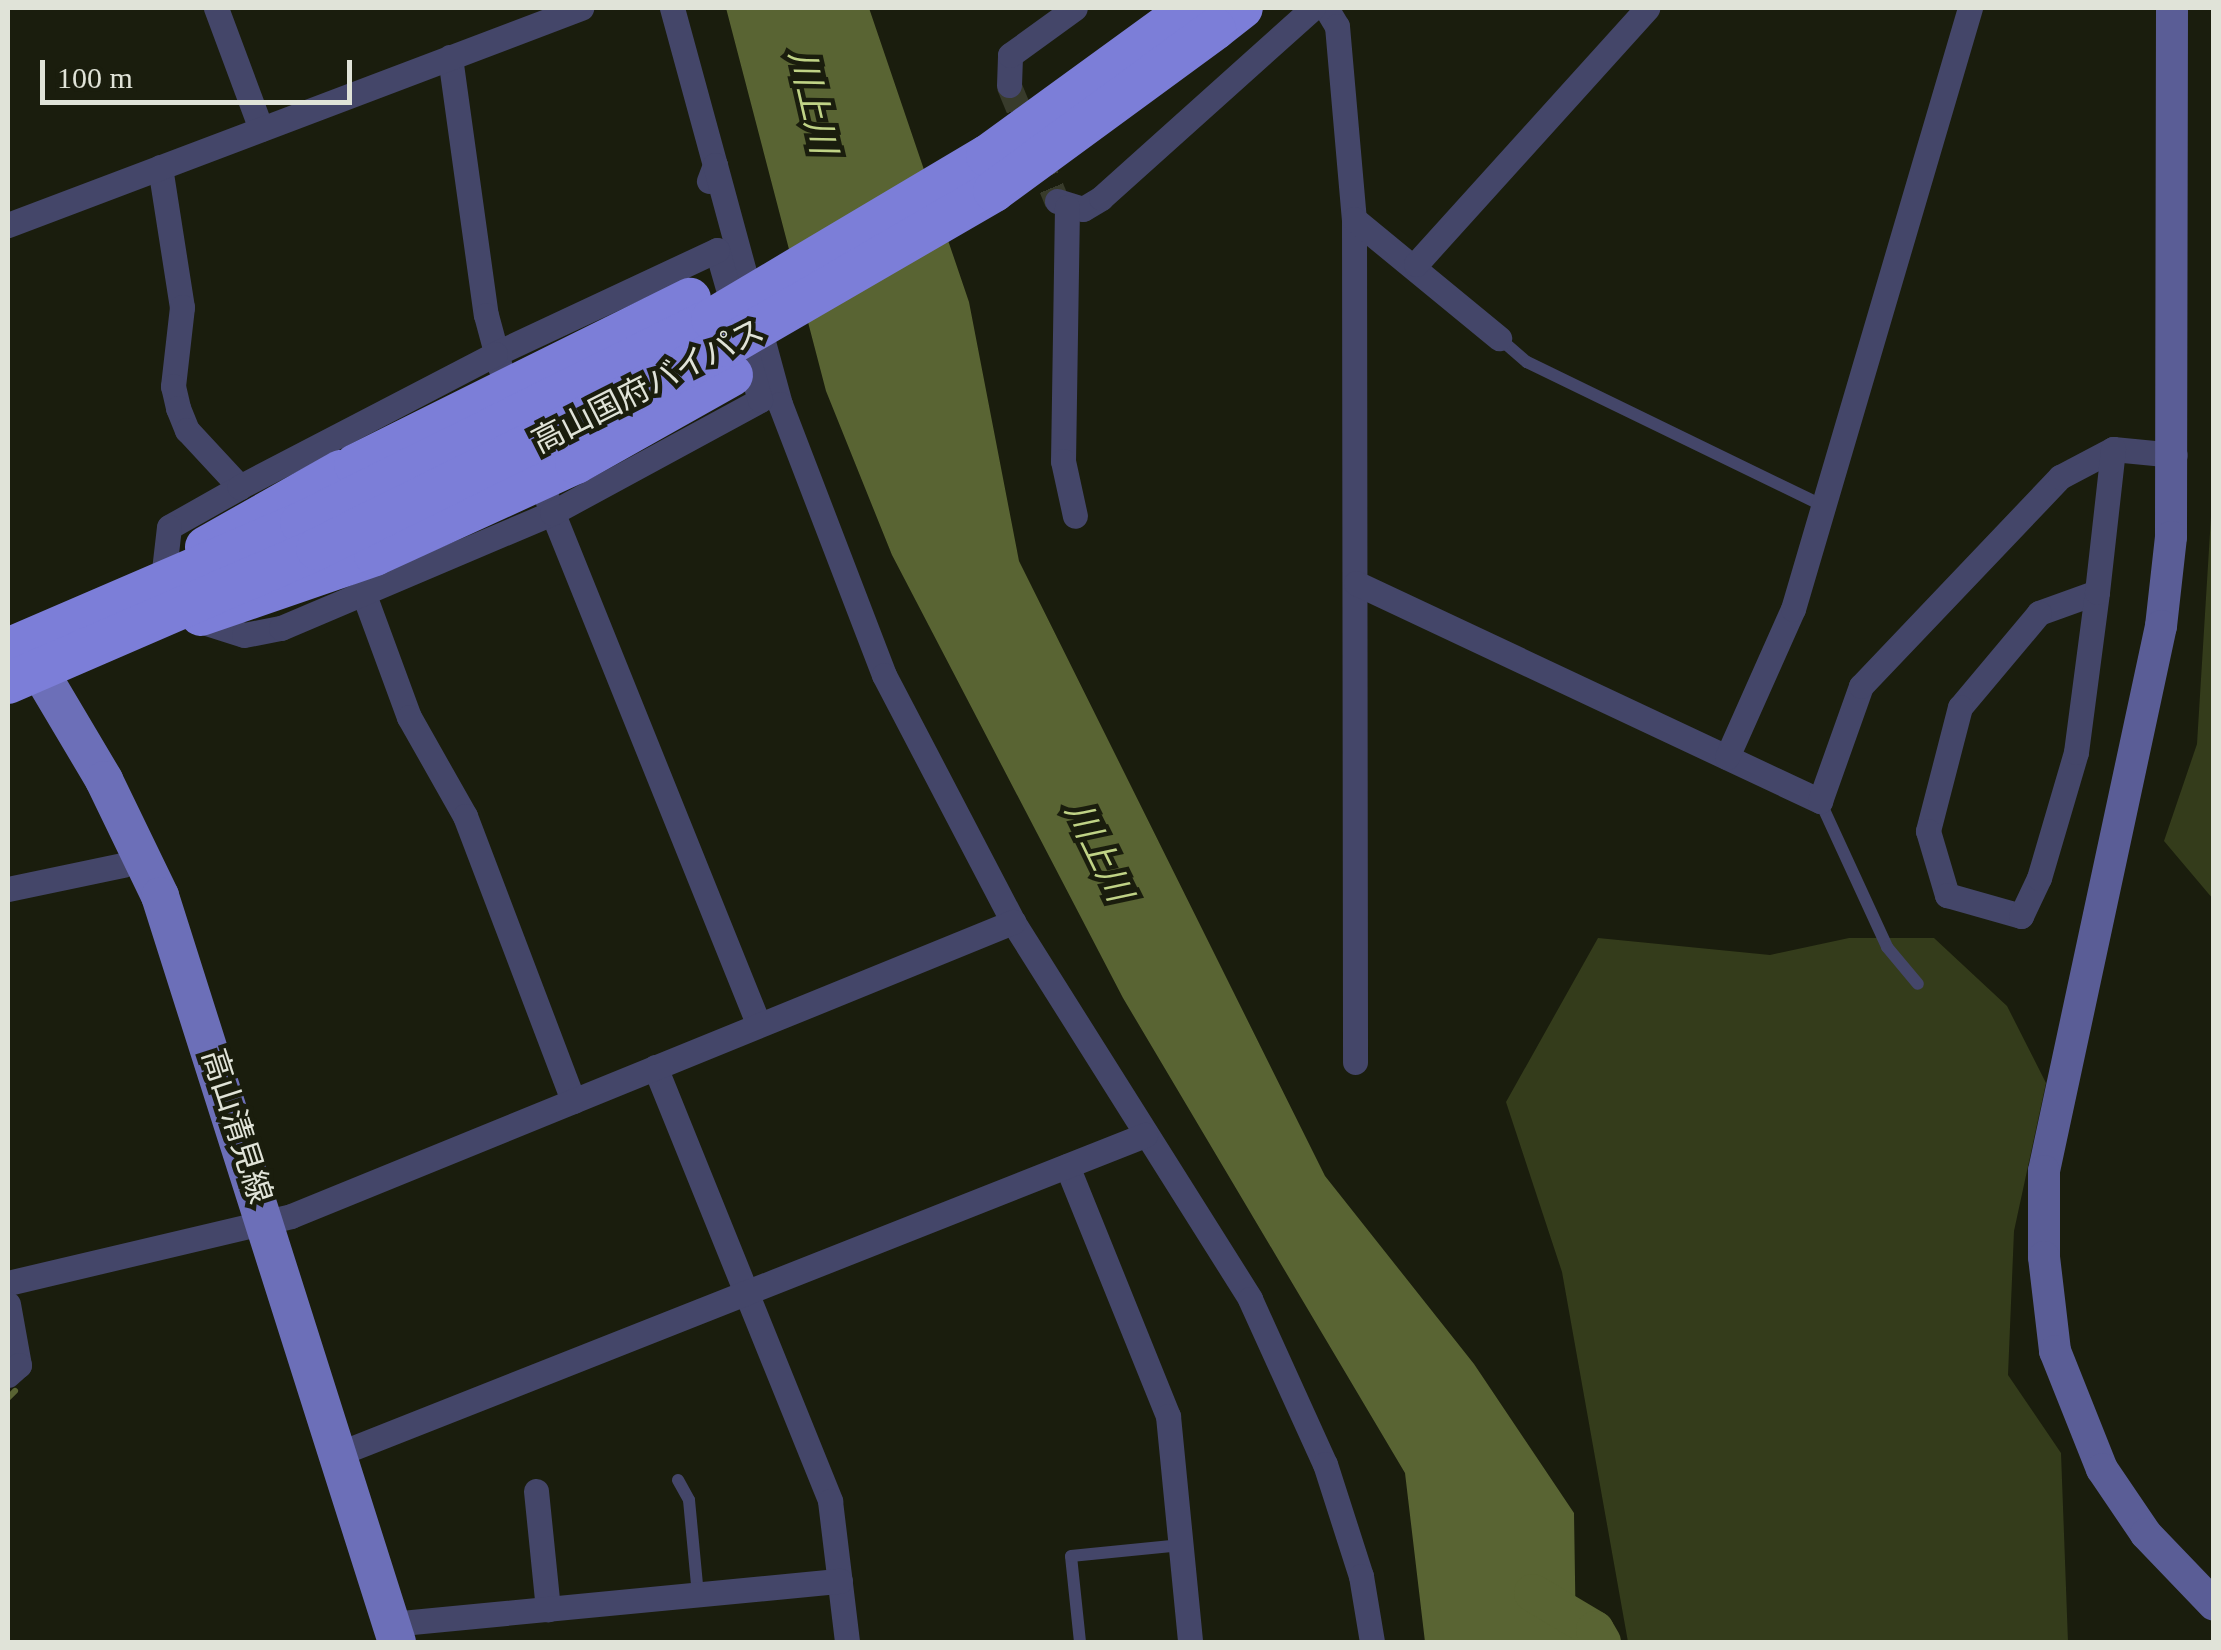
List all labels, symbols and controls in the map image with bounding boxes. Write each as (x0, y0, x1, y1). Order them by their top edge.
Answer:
scale bar (45, 40, 358, 102)
water label: 川上川 (780, 46, 844, 158)
text: 100 m (57, 61, 133, 94)
street label: 高山国府バイパス (525, 311, 771, 461)
water label: 川上川 (1056, 796, 1140, 908)
street label: 高山清見線 (194, 1044, 280, 1208)

